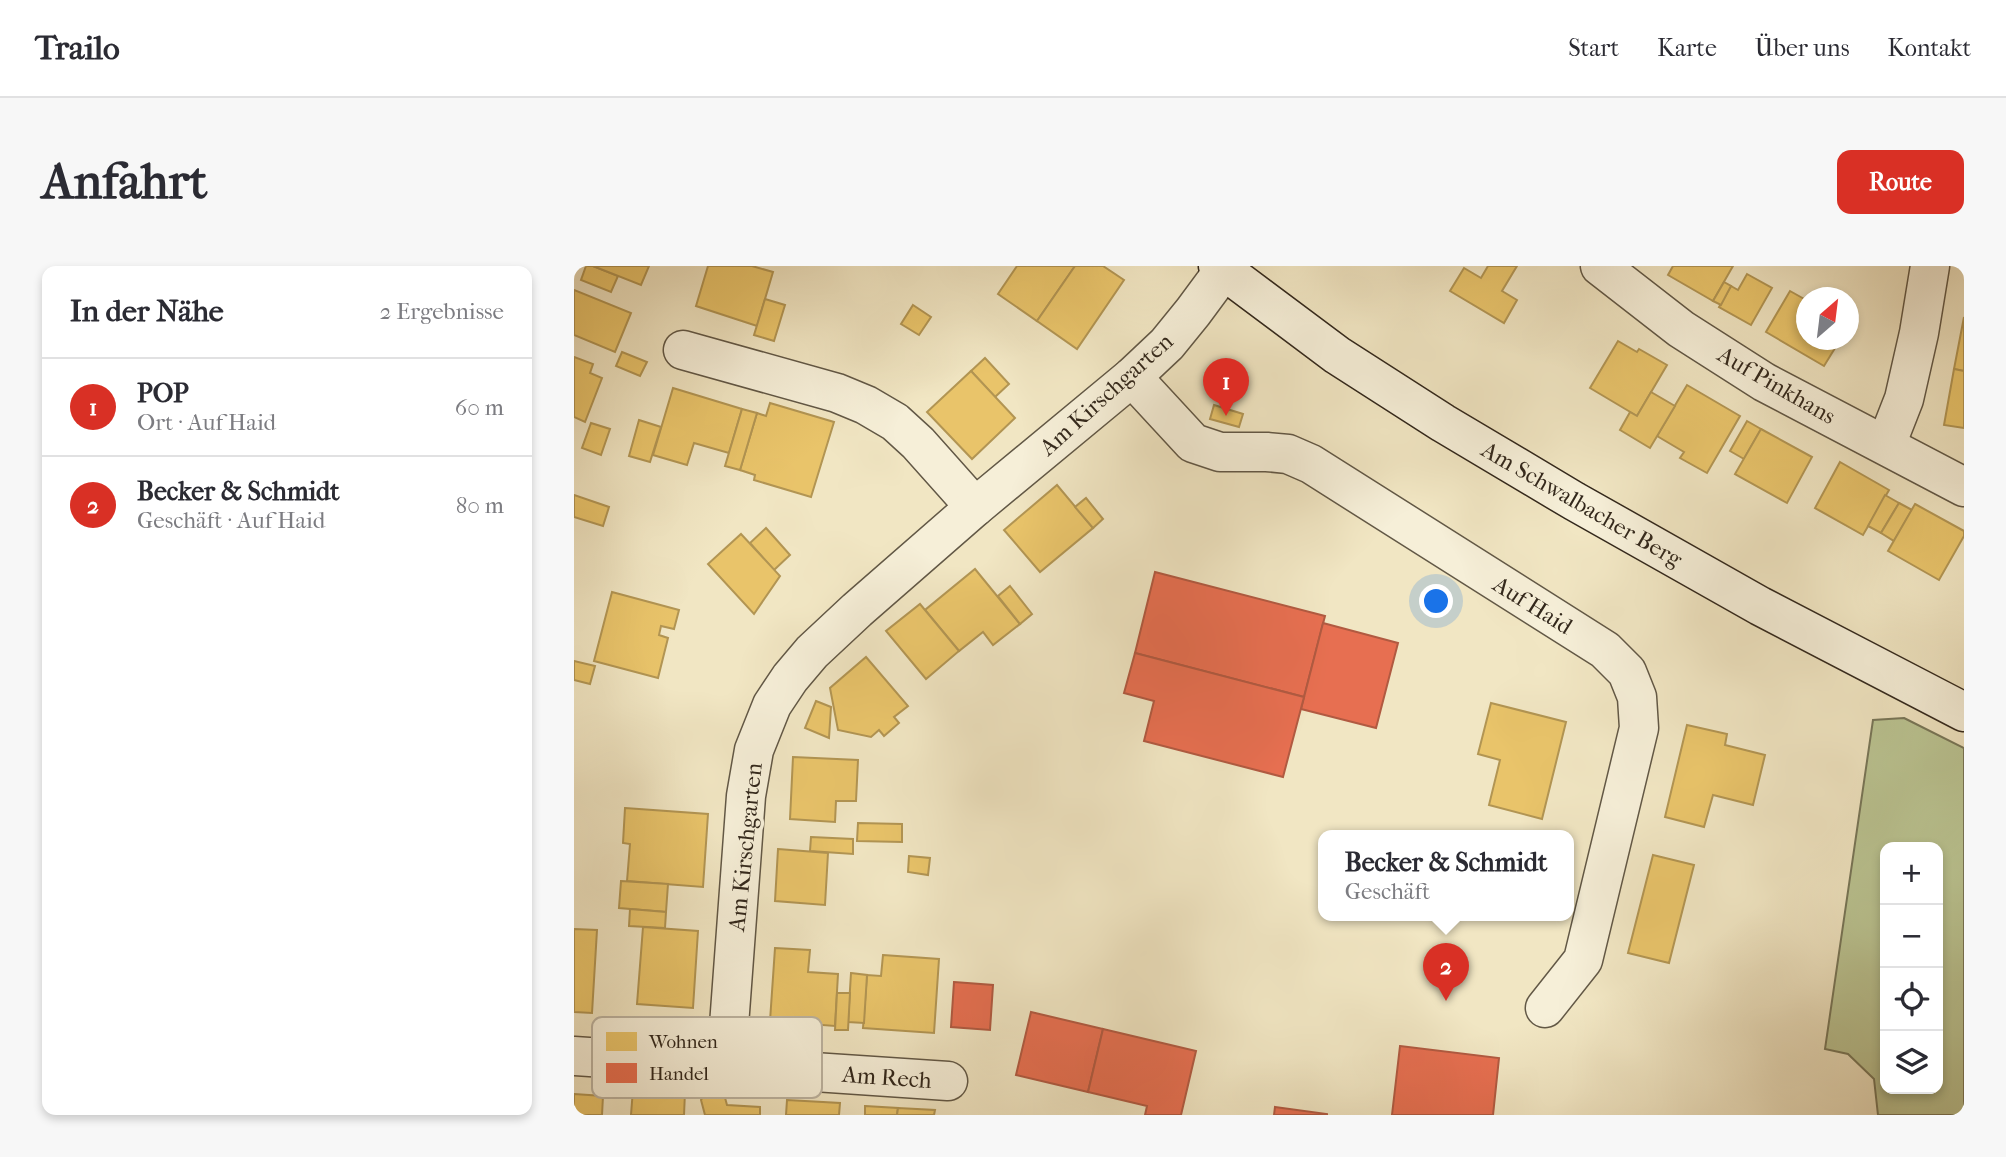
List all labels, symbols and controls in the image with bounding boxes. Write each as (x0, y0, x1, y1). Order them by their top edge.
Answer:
text: Trailo (35, 29, 120, 68)
text: Start (1568, 34, 1619, 62)
text: Karte (1657, 34, 1717, 62)
text: Über uns (1755, 34, 1850, 62)
text: Kontakt (1888, 34, 1971, 62)
button: Route (1837, 150, 1964, 214)
text: Anfahrt (42, 153, 207, 211)
north arrow (1796, 287, 1859, 350)
text: In der Nähe (70, 294, 224, 329)
text: 2 Ergebnisse (379, 298, 504, 325)
street label: Am Kirschgarten (1034, 327, 1179, 462)
street label: Auf Pinkhans (1712, 340, 1840, 430)
pin: 1 (1203, 358, 1249, 416)
text: POP (137, 378, 189, 409)
text: 1 (89, 394, 97, 421)
text: 60 m (455, 394, 504, 421)
text: Ort · Auf Haid (137, 409, 276, 436)
street label: Am Schwalbacher Berg (1476, 435, 1687, 573)
text: Becker & Schmidt (137, 476, 340, 507)
text: 2 (87, 492, 99, 519)
text: 80 m (456, 492, 504, 519)
text: Geschäft · Auf Haid (137, 507, 325, 534)
street label: Auf Haid (1487, 570, 1578, 640)
your location (1419, 584, 1453, 618)
street label: Am Kirschgarten (723, 761, 768, 934)
popup (1318, 830, 1574, 921)
map controls (1880, 842, 1943, 1094)
button: + (1880, 842, 1943, 905)
text: Becker & Schmidt (1345, 847, 1547, 878)
text: Geschäft (1345, 878, 1430, 905)
button: − (1880, 905, 1943, 968)
pin: 2 (1423, 943, 1469, 1001)
button: locate (1880, 968, 1943, 1031)
legend (592, 1017, 822, 1098)
text: Wohnen (648, 1031, 718, 1053)
button: layers (1880, 1031, 1943, 1094)
street label: Am Rech (840, 1061, 933, 1094)
text: Handel (649, 1063, 709, 1085)

